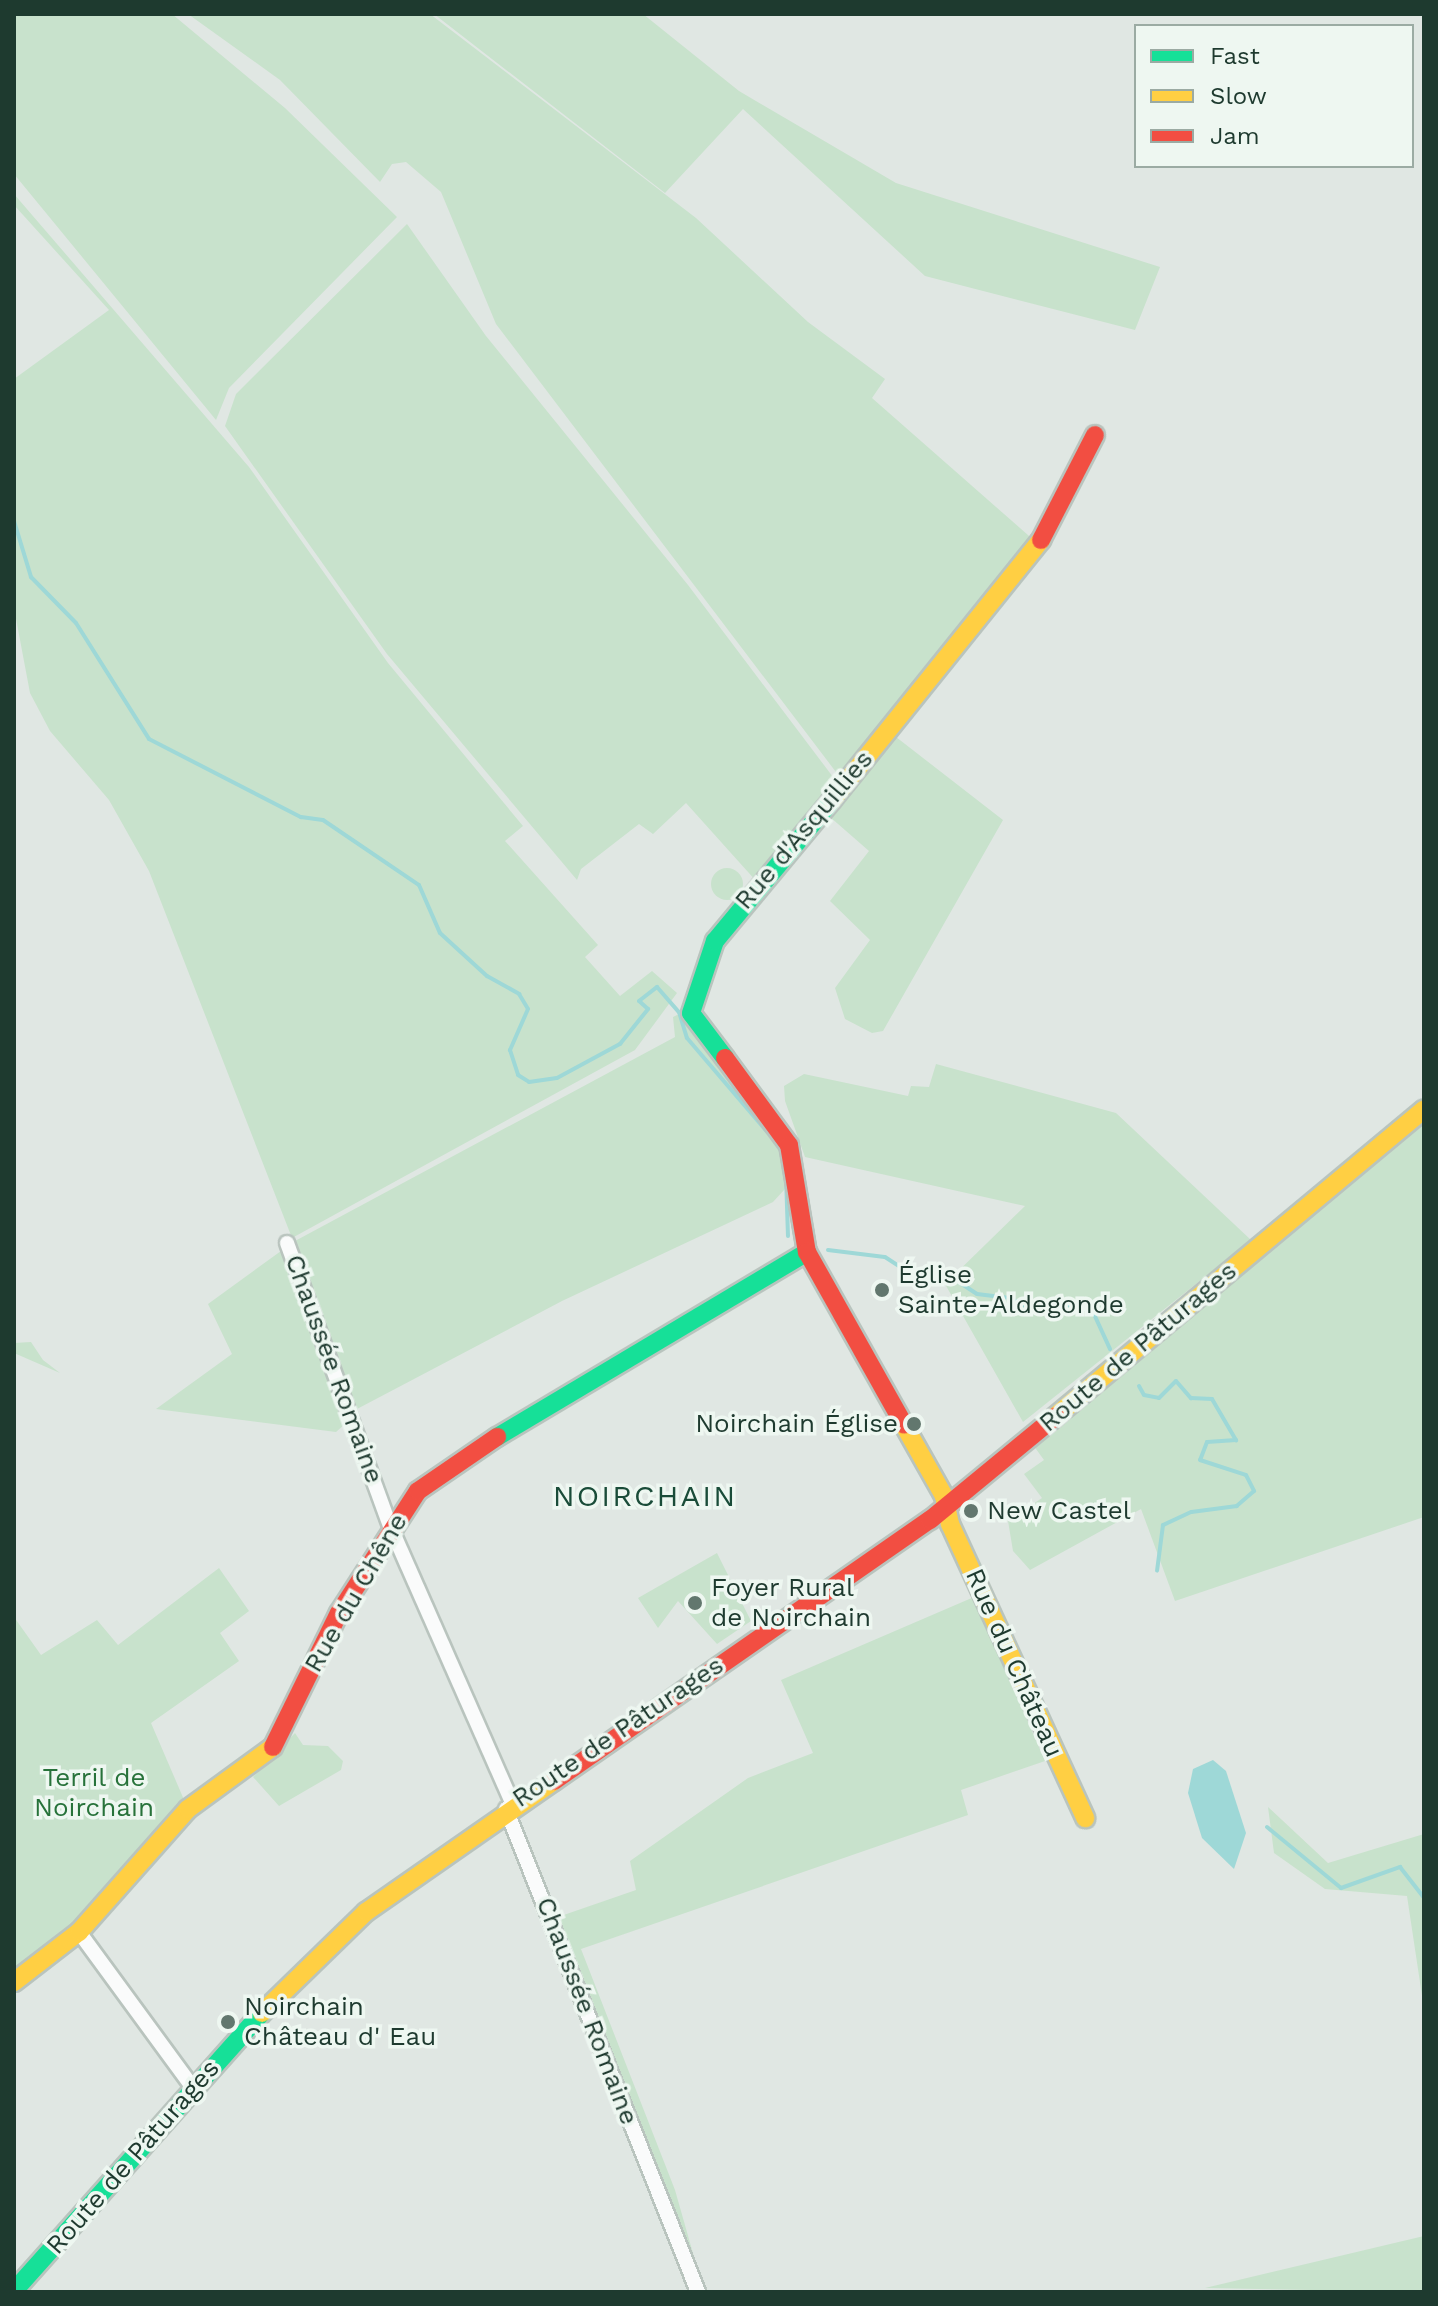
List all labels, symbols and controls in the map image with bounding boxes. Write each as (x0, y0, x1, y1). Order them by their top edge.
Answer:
legend (1134, 24, 1414, 168)
text: Fast (1210, 42, 1260, 70)
text: Slow (1210, 82, 1267, 110)
text: Jam (1210, 122, 1260, 150)
street label: Rue d'Asquillies (728, 744, 880, 916)
street label: Chaussée Romaine (278, 1250, 390, 1488)
street label: Route de Pâturages (1033, 1255, 1243, 1439)
place label: Église Sainte-Aldegonde (898, 1259, 1124, 1320)
marker: Église Sainte-Aldegonde (873, 1281, 891, 1299)
place label: Noirchain Église (695, 1408, 898, 1440)
marker: Noirchain Église (905, 1415, 923, 1433)
district label: NOIRCHAIN (553, 1478, 737, 1514)
place label: New Castel (987, 1495, 1131, 1527)
marker: New Castel (962, 1502, 980, 1520)
street label: Rue du Chêne (298, 1508, 414, 1678)
street label: Rue du Château (958, 1564, 1070, 1762)
place label: Foyer Rural de Noirchain (711, 1572, 871, 1634)
marker: Foyer Rural de Noirchain (686, 1594, 704, 1612)
street label: Route de Pâturages (507, 1650, 729, 1814)
park label: Terril de Noirchain (34, 1762, 154, 1824)
street label: Chaussée Romaine (529, 1893, 645, 2129)
place label: Noirchain Château d' Eau (244, 1991, 436, 2052)
marker: Noirchain Château d' Eau (219, 2013, 237, 2031)
street label: Route de Pâturages (40, 2053, 226, 2261)

